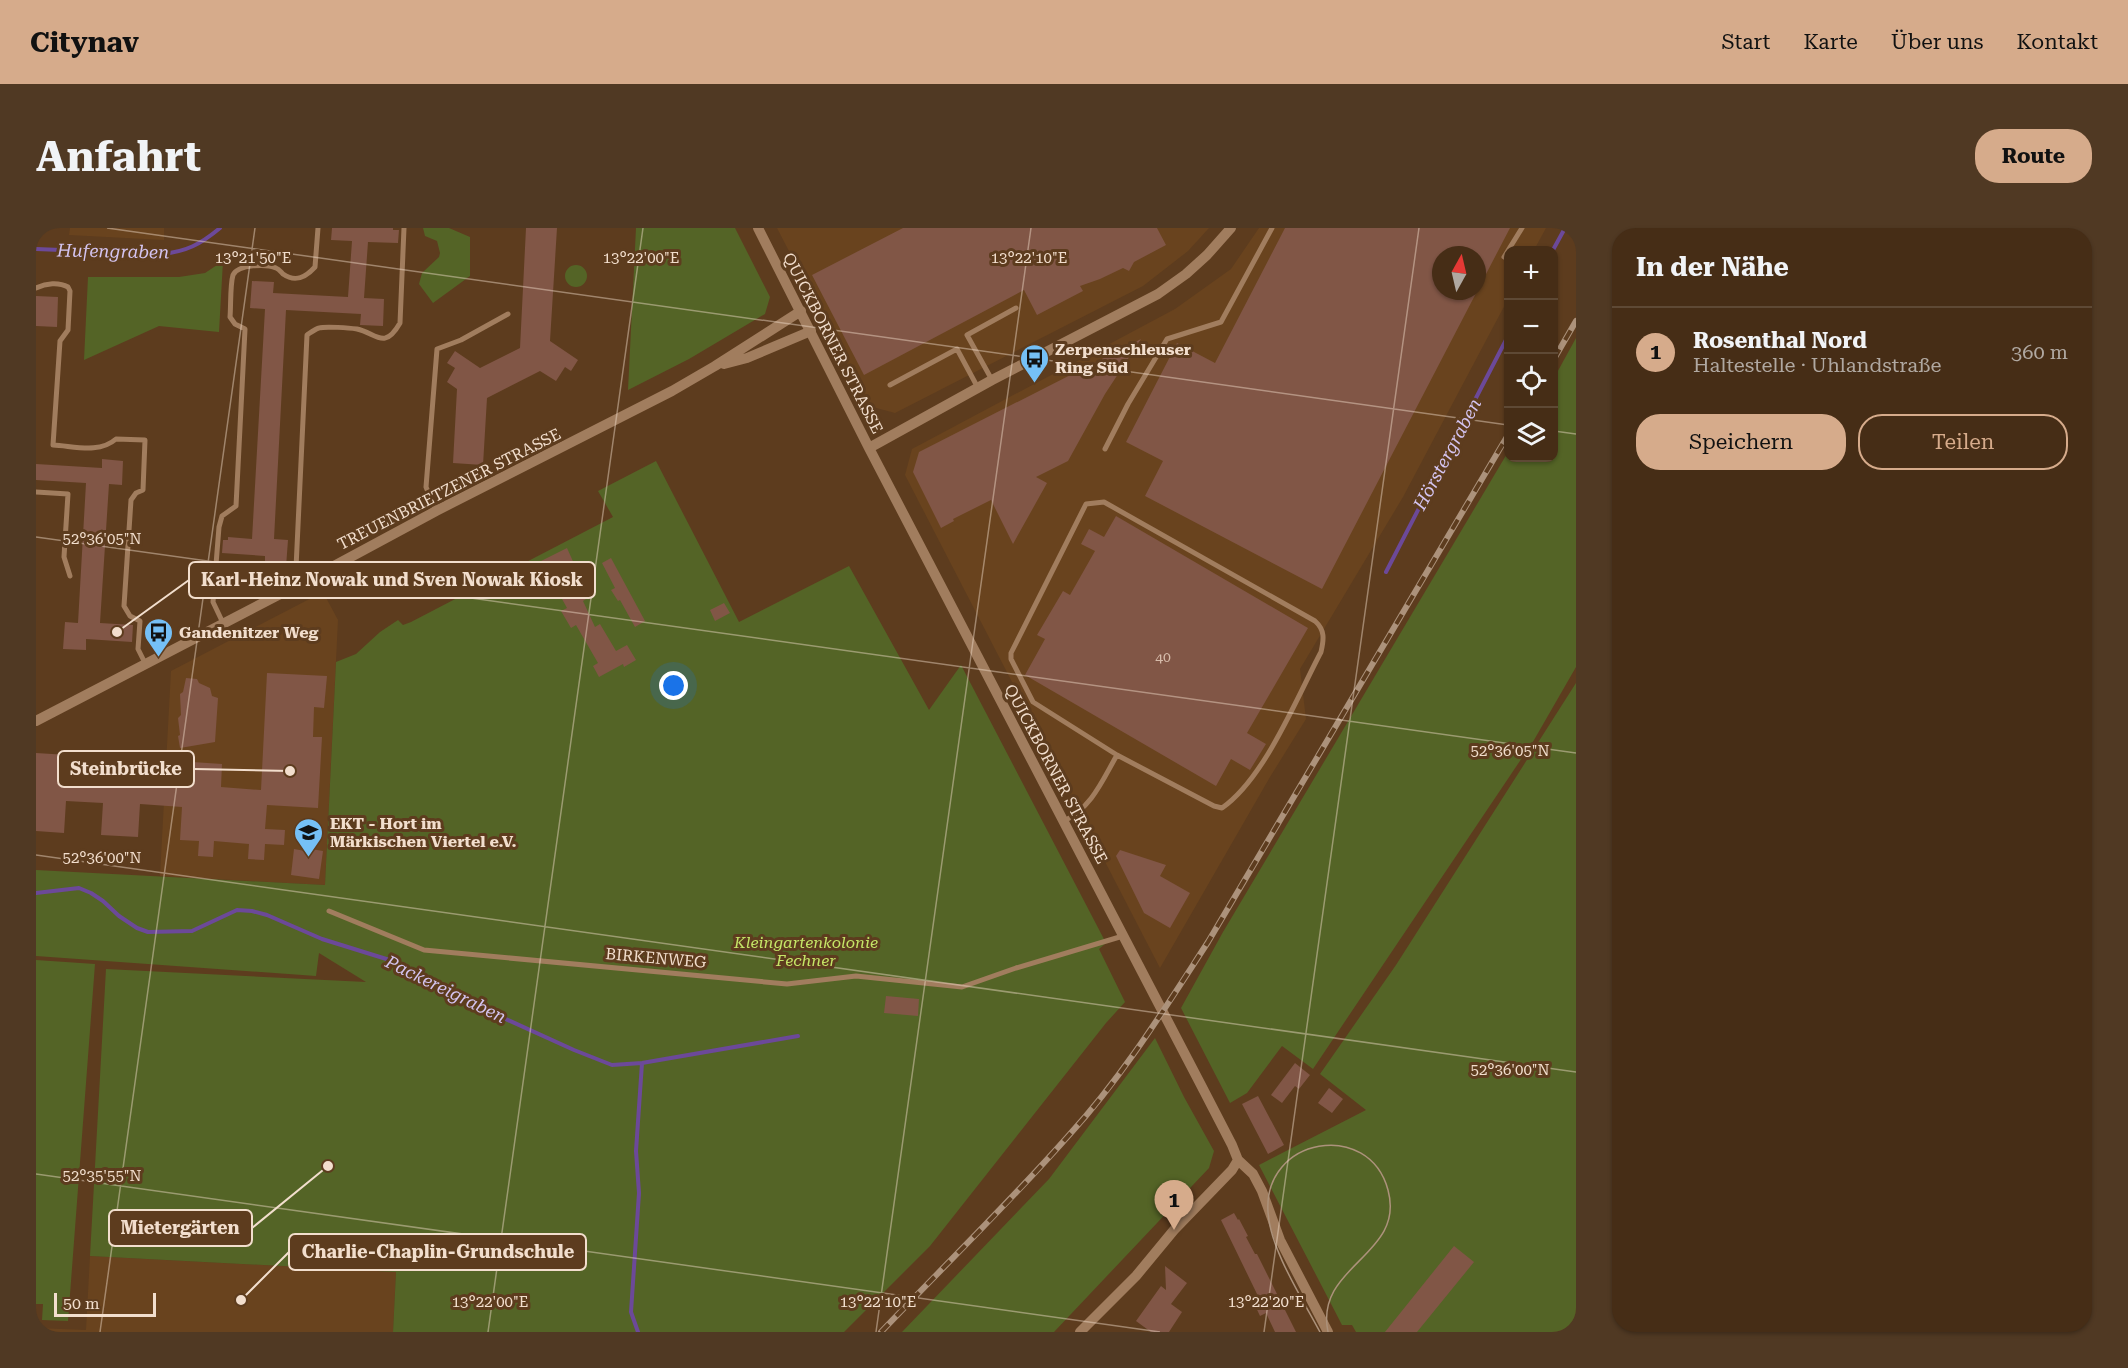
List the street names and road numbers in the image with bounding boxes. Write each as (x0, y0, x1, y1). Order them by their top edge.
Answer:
street label: QUICKBORNER STRASSE (779, 249, 887, 437)
street label: TREUENBRIETZENER STRASSE (334, 424, 564, 554)
street label: QUICKBORNER STRASSE (1001, 681, 1111, 867)
street label: BIRKENWEG (605, 944, 708, 972)

